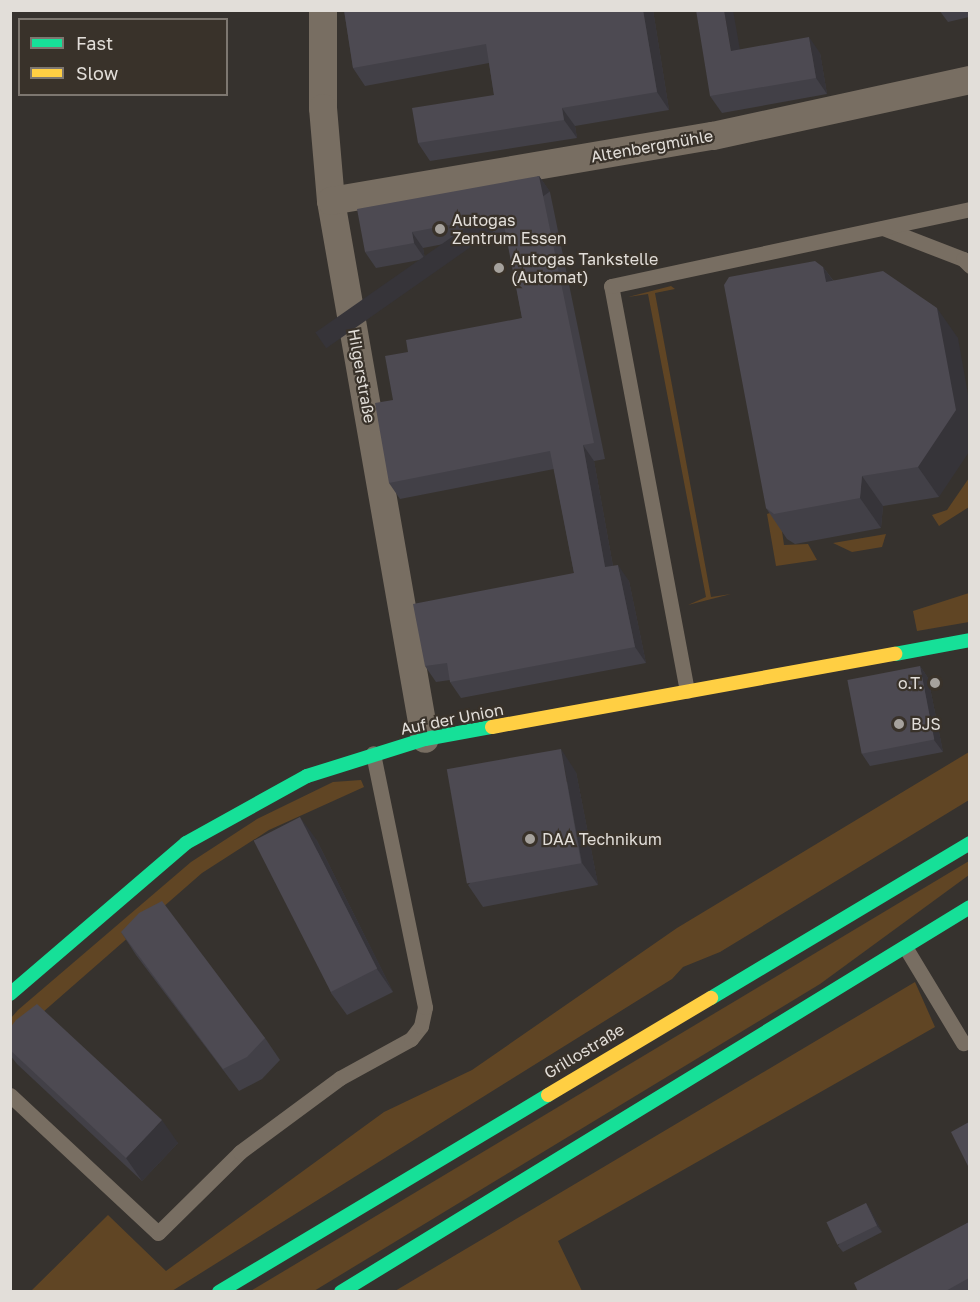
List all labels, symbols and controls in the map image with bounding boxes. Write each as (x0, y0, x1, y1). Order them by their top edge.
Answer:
legend (18, 18, 228, 96)
text: Fast (76, 32, 113, 54)
text: Slow (76, 62, 118, 84)
street label: Altenbergmühle (589, 126, 715, 166)
place label: Autogas Zentrum Essen (452, 210, 567, 248)
marker: Autogas Zentrum Essen (433, 222, 447, 236)
place label: Autogas Tankstelle (Automat) (511, 249, 658, 287)
marker: Autogas Tankstelle (Automat) (492, 261, 506, 275)
street label: Hilgerstraße (344, 327, 380, 425)
place label: o.T. (898, 673, 923, 693)
marker: o.T. (928, 676, 942, 690)
street label: Auf der Union (399, 700, 505, 738)
place label: BJS (911, 714, 941, 734)
marker: BJS (892, 717, 906, 731)
place label: DAA Technikum (542, 829, 662, 849)
marker: DAA Technikum (523, 832, 537, 846)
street label: Grillostraße (540, 1020, 628, 1082)

